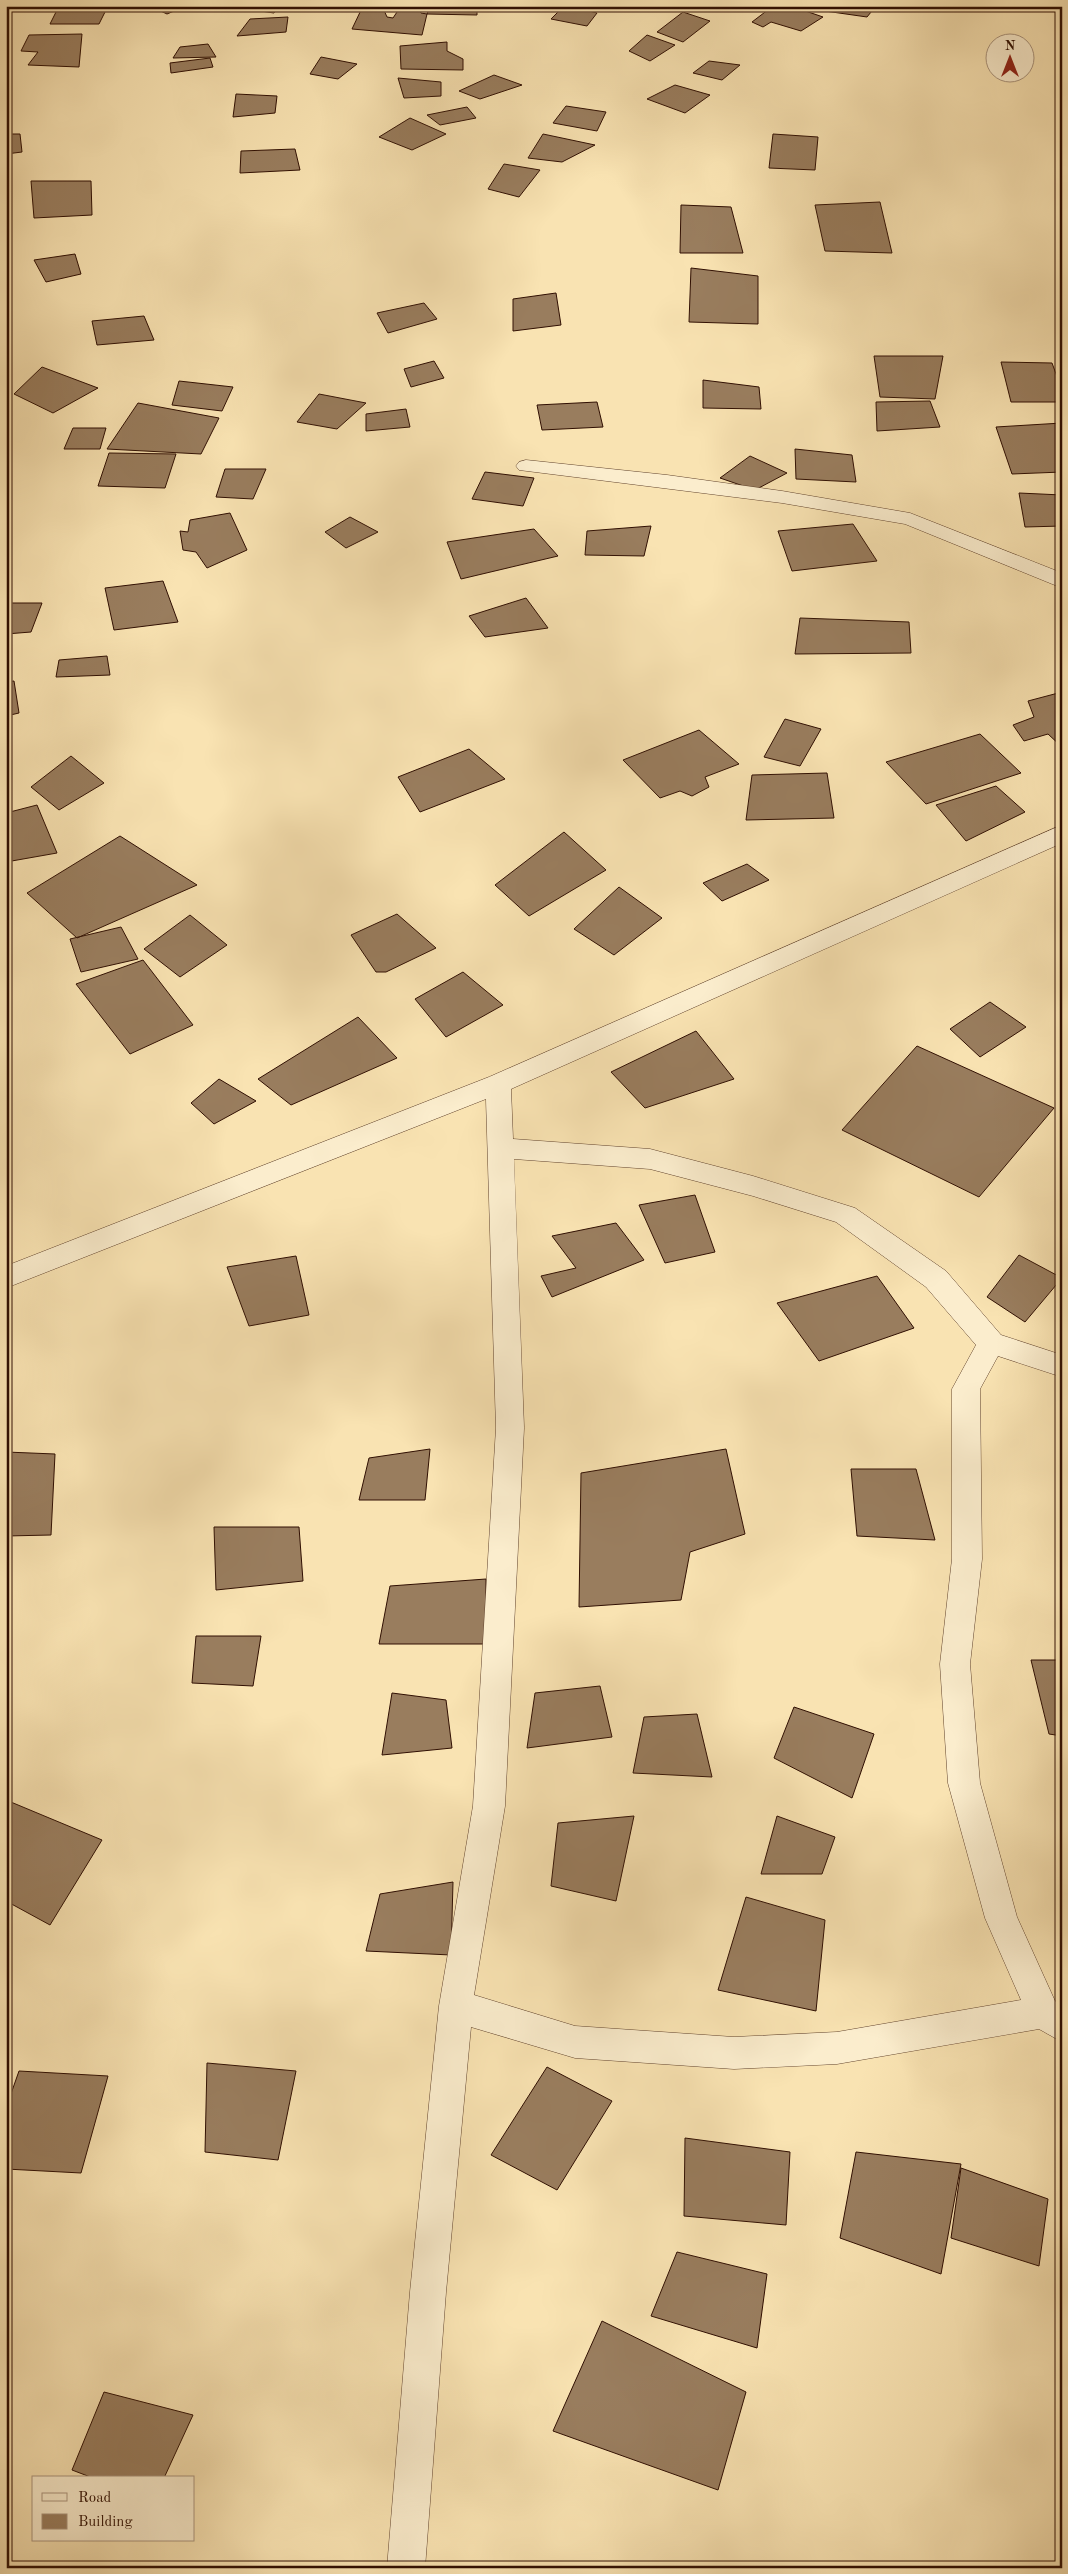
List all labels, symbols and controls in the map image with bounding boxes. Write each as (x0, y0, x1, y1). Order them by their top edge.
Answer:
north arrow (986, 32, 1036, 82)
text: N (1005, 39, 1016, 53)
legend (32, 2476, 195, 2542)
text: Road (78, 2491, 112, 2506)
text: Building (78, 2515, 133, 2530)

